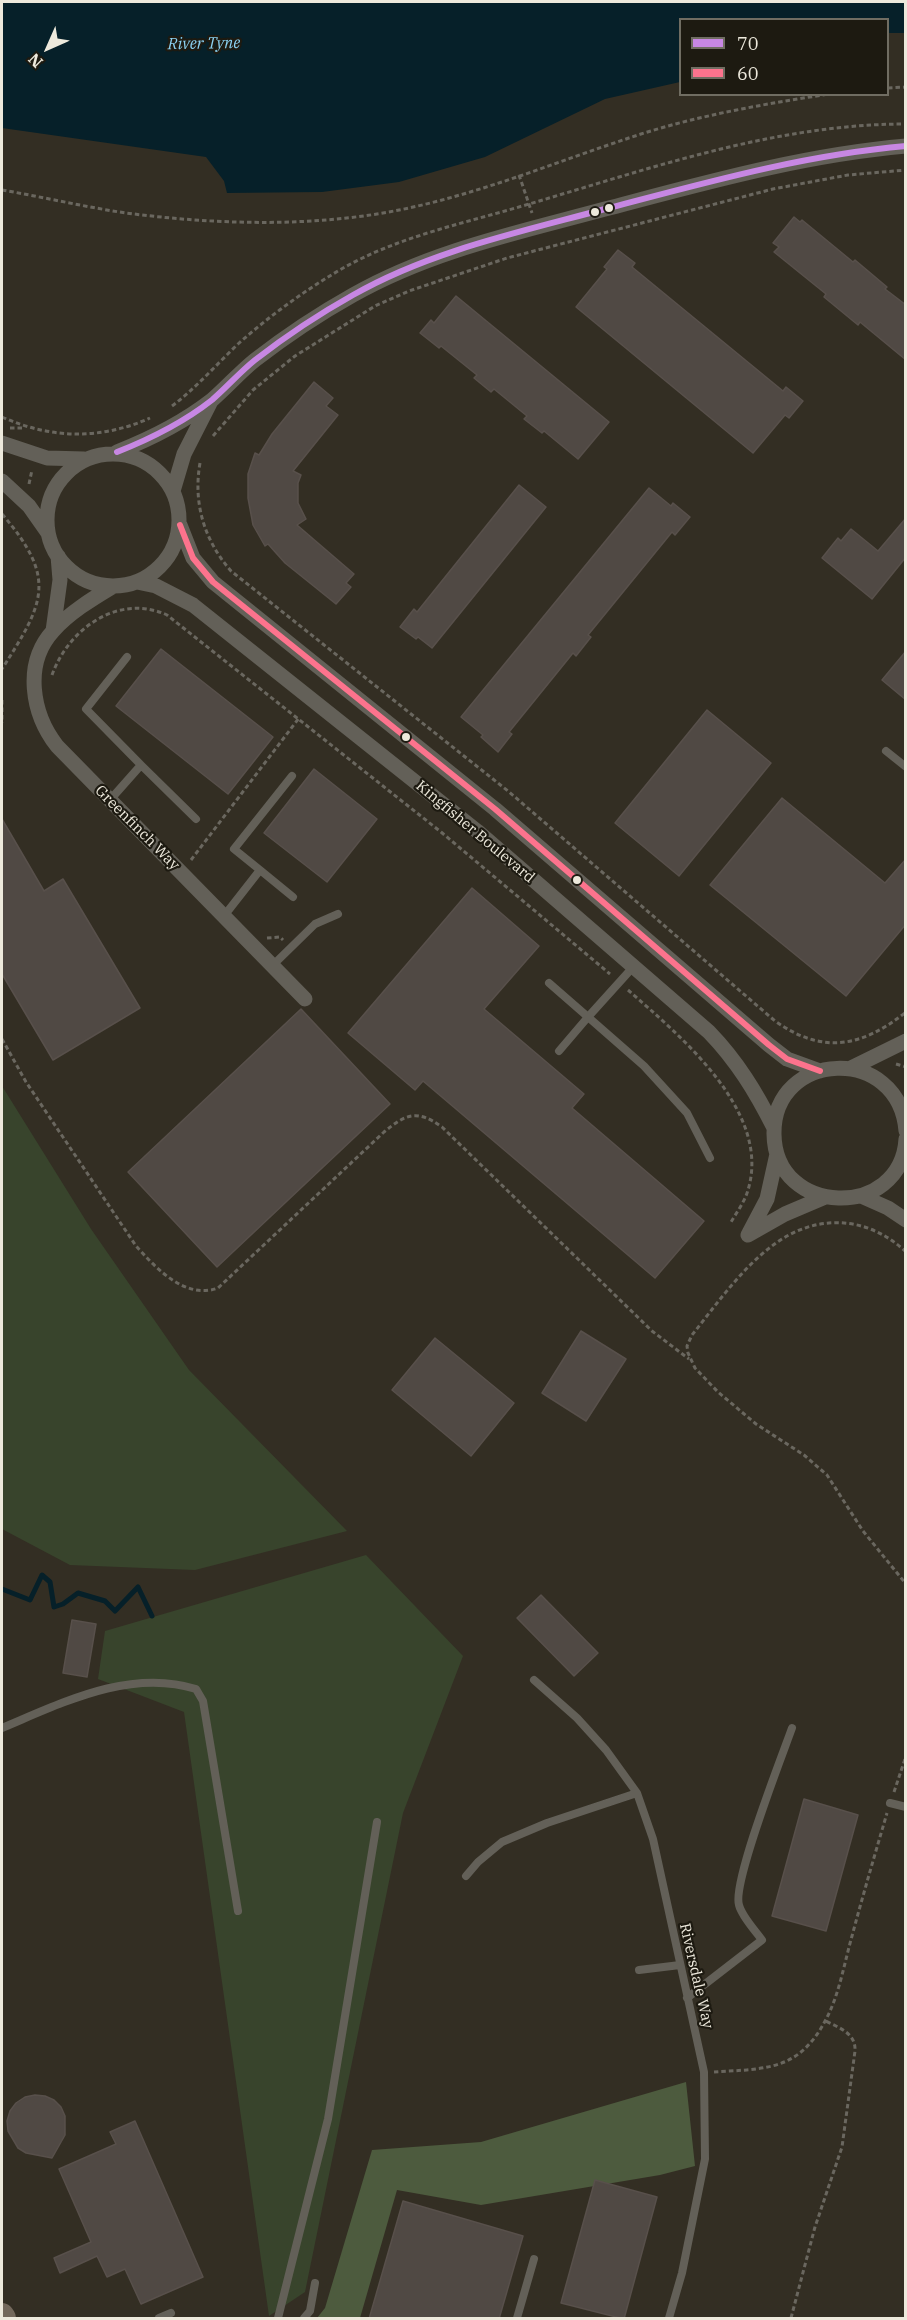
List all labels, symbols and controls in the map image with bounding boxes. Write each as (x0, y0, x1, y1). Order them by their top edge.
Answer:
north arrow (18, 18, 78, 78)
legend (679, 18, 889, 96)
text: 70 (737, 32, 759, 55)
water label: River Tyne (167, 34, 241, 54)
text: N (24, 49, 47, 72)
text: 60 (737, 62, 759, 85)
unlabelled marker (603, 202, 615, 214)
unlabelled marker (589, 206, 601, 218)
unlabelled marker (400, 731, 412, 743)
street label: Kingfisher Boulevard (412, 777, 538, 887)
street label: Greenfinch Way (91, 782, 183, 874)
unlabelled marker (571, 874, 583, 886)
street label: Riversdale Way (675, 1922, 717, 2030)

